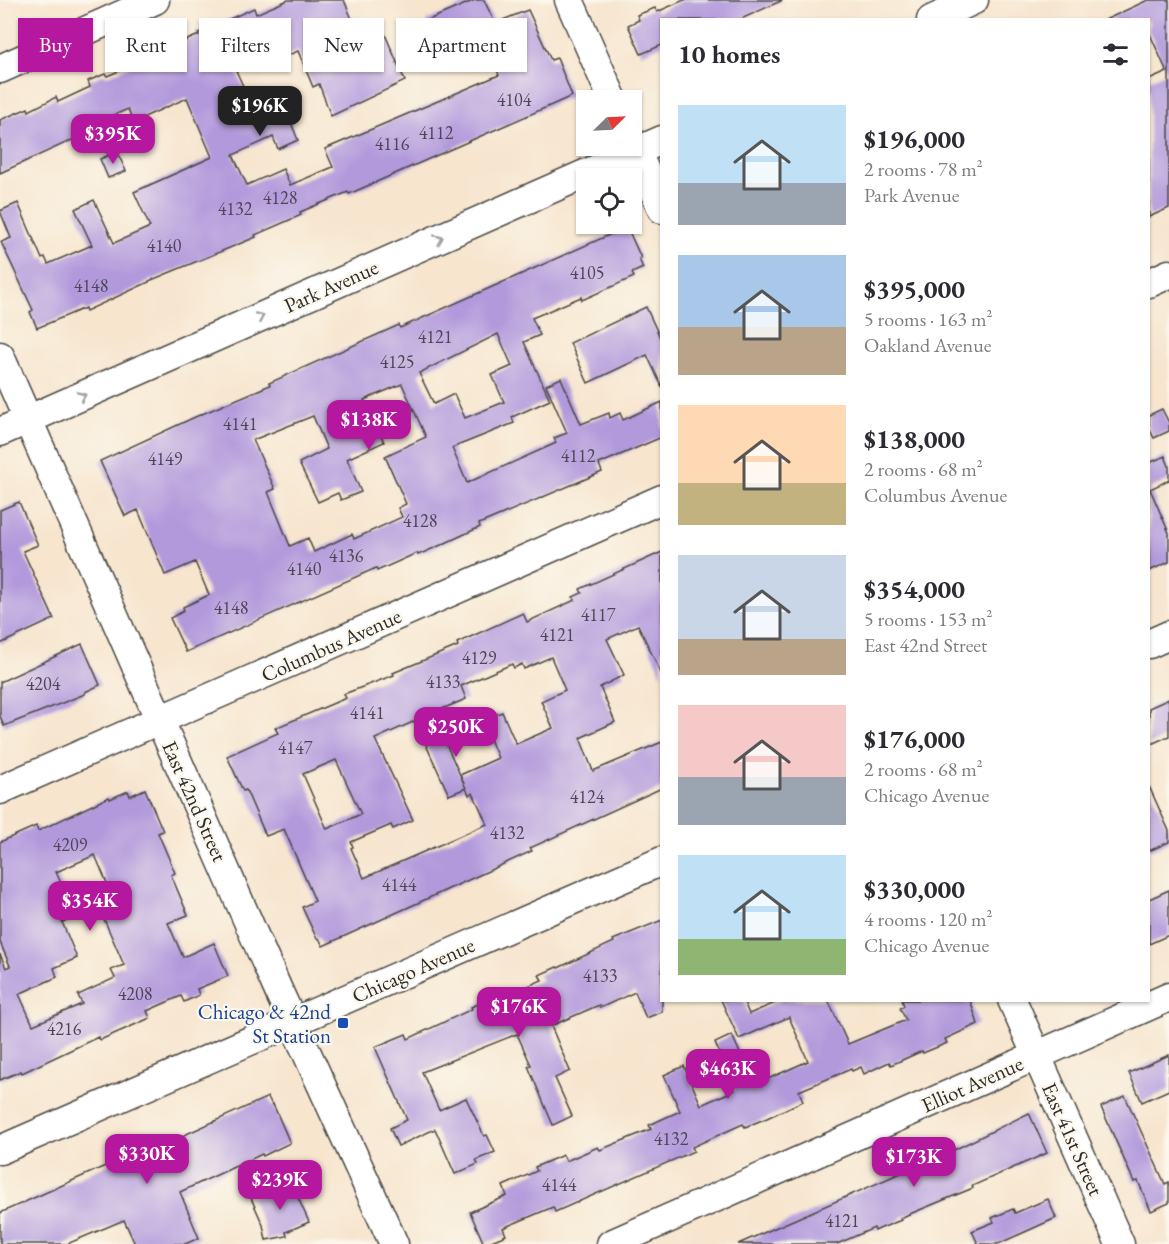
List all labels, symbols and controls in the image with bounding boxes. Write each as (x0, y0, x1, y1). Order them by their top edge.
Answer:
chip: Buy (18, 18, 93, 72)
chip: Rent (105, 18, 187, 72)
chip: Filters (199, 18, 291, 72)
chip: New (303, 18, 384, 72)
chip: Apartment (396, 18, 527, 72)
text: 10 homes (678, 37, 780, 71)
icon: filters (1099, 38, 1132, 71)
pin: $196K (218, 86, 302, 137)
house number: 4104 (497, 88, 532, 111)
north arrow (576, 90, 642, 156)
map controls (576, 90, 642, 234)
text: $196K (232, 92, 288, 118)
pin: $395K (71, 114, 155, 165)
text: $395K (85, 120, 141, 146)
house number: 4112 (419, 121, 454, 144)
text: $196,000 (864, 122, 965, 156)
icon: home (726, 129, 798, 201)
house number: 4116 (375, 132, 410, 155)
text: 2 rooms · 78 m² (864, 156, 983, 182)
button: locate (576, 168, 642, 234)
text: Park Avenue (864, 182, 959, 208)
house number: 4128 (263, 186, 297, 209)
house number: 4132 (218, 197, 253, 220)
house number: 4140 (147, 234, 182, 257)
one-way arrow (432, 234, 443, 246)
street label: Park Avenue (280, 253, 382, 319)
house number: 4105 (570, 261, 604, 284)
text: $395,000 (864, 272, 965, 306)
house number: 4148 (74, 274, 108, 297)
icon: home (726, 279, 798, 351)
text: 5 rooms · 163 m² (864, 306, 992, 332)
one-way arrow (254, 313, 265, 325)
house number: 4121 (418, 325, 452, 348)
text: Oakland Avenue (864, 332, 991, 358)
house number: 4125 (380, 350, 414, 373)
one-way arrow (76, 391, 87, 403)
pin: $138K (327, 400, 411, 451)
text: $138K (341, 406, 397, 432)
house number: 4141 (223, 412, 257, 435)
text: $138,000 (864, 422, 965, 456)
icon: home (726, 429, 798, 501)
house number: 4112 (561, 444, 596, 467)
house number: 4149 (148, 447, 183, 470)
text: 2 rooms · 68 m² (864, 456, 983, 482)
text: Columbus Avenue (864, 482, 1007, 508)
house number: 4128 (403, 509, 437, 532)
house number: 4136 (329, 544, 364, 567)
house number: 4140 (287, 557, 322, 580)
text: $354,000 (864, 572, 965, 606)
icon: home (726, 579, 798, 651)
house number: 4148 (214, 596, 248, 619)
street label: Columbus Avenue (257, 602, 405, 688)
house number: 4117 (581, 603, 616, 626)
text: 5 rooms · 153 m² (864, 606, 992, 632)
house number: 4121 (540, 623, 574, 646)
text: East 42nd Street (864, 632, 987, 658)
house number: 4129 (462, 646, 497, 669)
house number: 4133 (426, 670, 460, 693)
house number: 4204 (26, 672, 61, 695)
house number: 4141 (350, 701, 384, 724)
pin: $250K (414, 707, 498, 758)
text: $250K (428, 713, 484, 739)
text: $176,000 (864, 722, 965, 756)
icon: home (726, 729, 798, 801)
street label: East 42nd Street (156, 736, 234, 866)
house number: 4147 (278, 736, 313, 759)
text: 2 rooms · 68 m² (864, 756, 983, 782)
text: Chicago Avenue (864, 782, 989, 808)
house number: 4124 (570, 785, 605, 808)
house number: 4132 (490, 821, 525, 844)
house number: 4209 (53, 833, 88, 856)
text: $330,000 (864, 872, 965, 906)
house number: 4144 (382, 873, 417, 896)
icon: home (726, 879, 798, 951)
pin: $354K (48, 881, 132, 932)
text: $354K (62, 887, 118, 913)
text: 4 rooms · 120 m² (864, 906, 992, 932)
street label: Chicago Avenue (347, 931, 479, 1009)
text: Chicago Avenue (864, 932, 989, 958)
house number: 4133 (583, 964, 617, 987)
house number: 4208 (118, 982, 152, 1005)
pin: $176K (477, 987, 561, 1038)
text: $176K (491, 993, 547, 1019)
place label: Chicago & 42nd St Station (198, 998, 331, 1049)
marker: Chicago & 42nd St Station (336, 1016, 350, 1030)
house number: 4216 (47, 1017, 82, 1040)
pin: $463K (686, 1049, 770, 1100)
street label: Elliot Avenue (917, 1050, 1027, 1118)
text: $463K (700, 1055, 756, 1081)
street label: East 41st Street (1036, 1078, 1110, 1200)
house number: 4132 (654, 1127, 689, 1150)
pin: $330K (105, 1134, 189, 1185)
pin: $173K (872, 1137, 956, 1188)
text: $330K (119, 1140, 175, 1166)
text: $173K (886, 1143, 942, 1169)
pin: $239K (238, 1160, 322, 1211)
text: $239K (252, 1166, 308, 1192)
house number: 4144 (542, 1173, 577, 1196)
house number: 4121 (825, 1209, 859, 1232)

